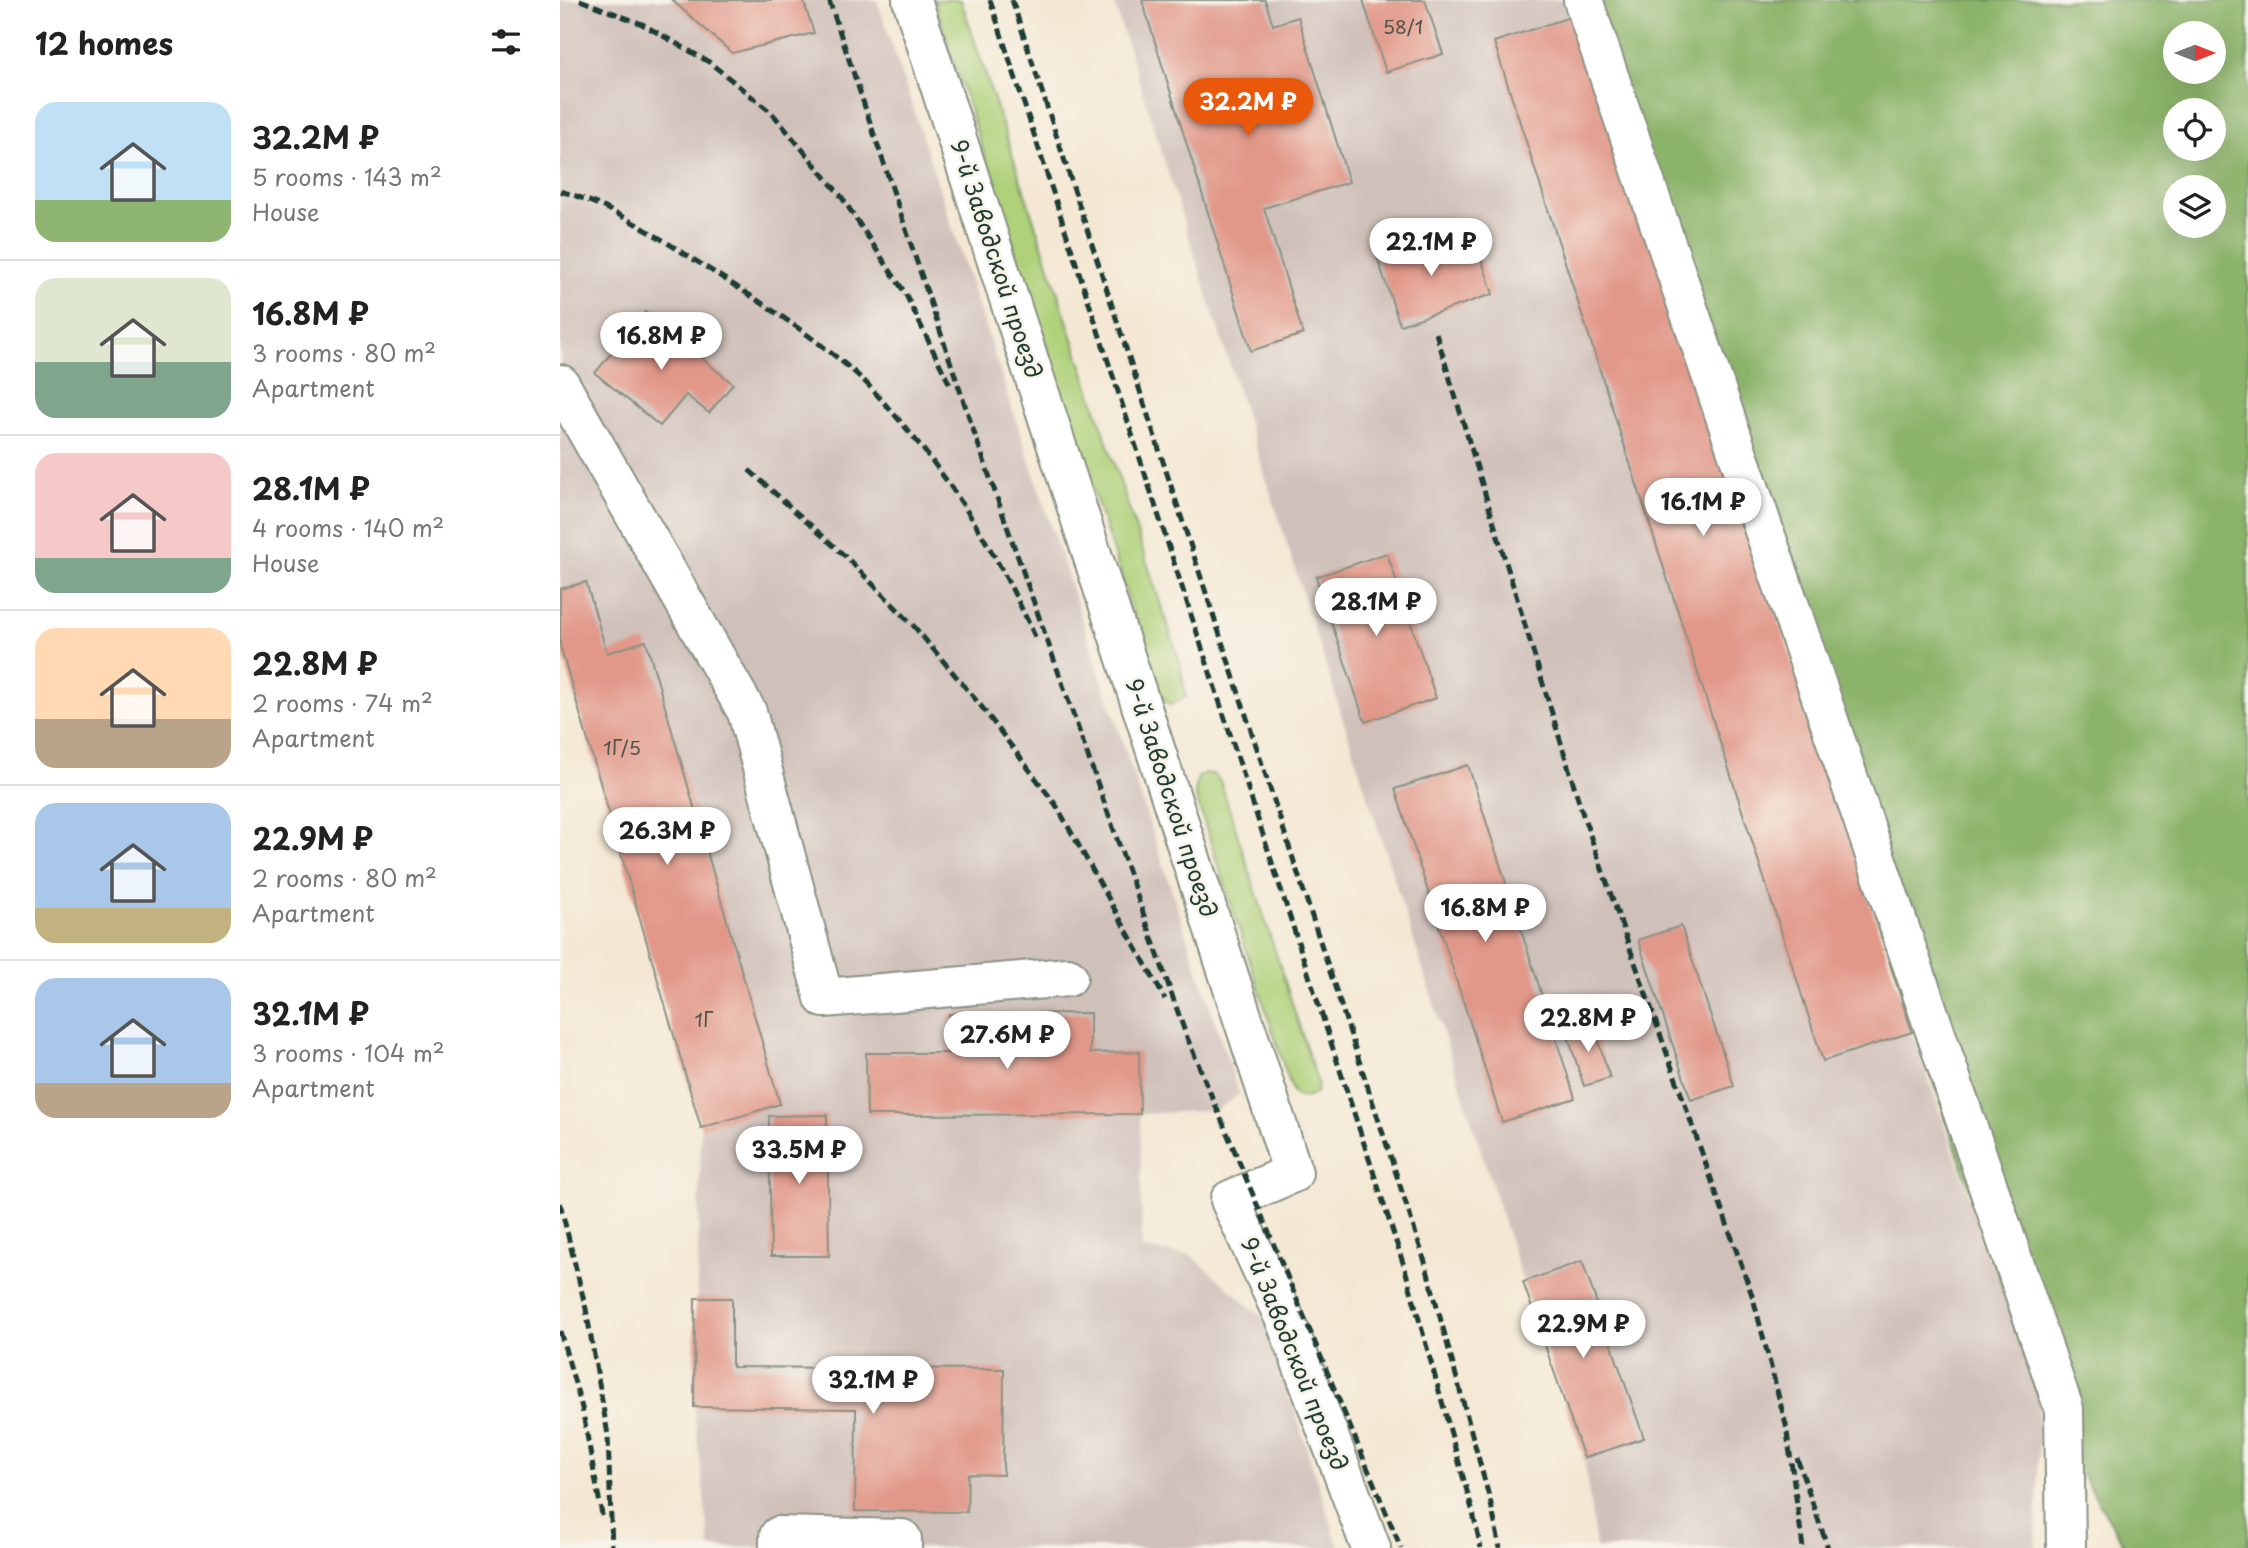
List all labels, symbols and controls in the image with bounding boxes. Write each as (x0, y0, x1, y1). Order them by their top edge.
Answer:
house number: 58/1 (1383, 12, 1423, 40)
text: 12 homes (35, 20, 173, 65)
north arrow (2163, 21, 2226, 84)
map controls (2163, 21, 2226, 238)
icon: filters (487, 23, 525, 61)
pin: 32.2M ₽ (1183, 78, 1313, 138)
text: 32.2M ₽ (1199, 83, 1297, 118)
button: locate (2163, 98, 2226, 161)
text: 32.2M ₽ (252, 114, 379, 159)
icon: home (91, 130, 175, 214)
street label: 9-й Заводской проезд (942, 135, 1053, 382)
text: 5 rooms · 143 m² (252, 159, 442, 194)
button: layers (2163, 175, 2226, 238)
text: House (252, 194, 319, 229)
pin: 22.1M ₽ (1366, 218, 1496, 278)
text: 22.1M ₽ (1385, 223, 1477, 258)
text: 16.8M ₽ (252, 290, 369, 335)
icon: home (91, 306, 175, 390)
pin: 16.8M ₽ (596, 312, 726, 372)
text: 16.8M ₽ (616, 317, 706, 352)
text: 3 rooms · 80 m² (252, 335, 436, 370)
text: Apartment (252, 370, 375, 405)
text: 28.1M ₽ (252, 465, 370, 510)
pin: 16.1M ₽ (1638, 478, 1768, 538)
icon: home (91, 481, 175, 565)
text: 16.1M ₽ (1661, 483, 1745, 518)
text: 4 rooms · 140 m² (252, 510, 444, 545)
text: House (252, 545, 319, 580)
pin: 28.1M ₽ (1311, 578, 1441, 638)
text: 28.1M ₽ (1331, 583, 1421, 618)
text: 22.8M ₽ (252, 640, 378, 685)
icon: home (91, 656, 175, 740)
street label: 9-й Заводской проезд (1117, 674, 1228, 921)
text: 2 rooms · 74 m² (252, 685, 433, 720)
text: Apartment (252, 720, 375, 755)
house number: 1Г/5 (603, 733, 641, 761)
pin: 26.3M ₽ (602, 808, 732, 867)
text: 26.3M ₽ (619, 812, 715, 847)
text: 22.9M ₽ (252, 815, 373, 860)
icon: home (91, 831, 175, 915)
text: 2 rooms · 80 m² (252, 860, 437, 895)
pin: 16.8M ₽ (1420, 884, 1550, 944)
text: 16.8M ₽ (1440, 889, 1530, 924)
text: Apartment (252, 895, 375, 930)
text: 32.1M ₽ (252, 990, 369, 1035)
pin: 22.8M ₽ (1523, 995, 1653, 1054)
text: 22.8M ₽ (1540, 999, 1636, 1034)
house number: 1Г (695, 1005, 714, 1033)
icon: home (91, 1006, 175, 1090)
pin: 27.6M ₽ (942, 1012, 1072, 1071)
text: 27.6M ₽ (960, 1016, 1054, 1051)
text: 3 rooms · 104 m² (252, 1035, 445, 1070)
text: Apartment (252, 1070, 375, 1105)
pin: 33.5M ₽ (734, 1126, 864, 1186)
text: 33.5M ₽ (752, 1131, 846, 1166)
street label: 9-й Заводской проезд (1232, 1231, 1358, 1476)
pin: 22.9M ₽ (1518, 1300, 1648, 1360)
text: 22.9M ₽ (1537, 1305, 1629, 1340)
pin: 32.1M ₽ (808, 1356, 938, 1416)
text: 32.1M ₽ (828, 1361, 918, 1396)

